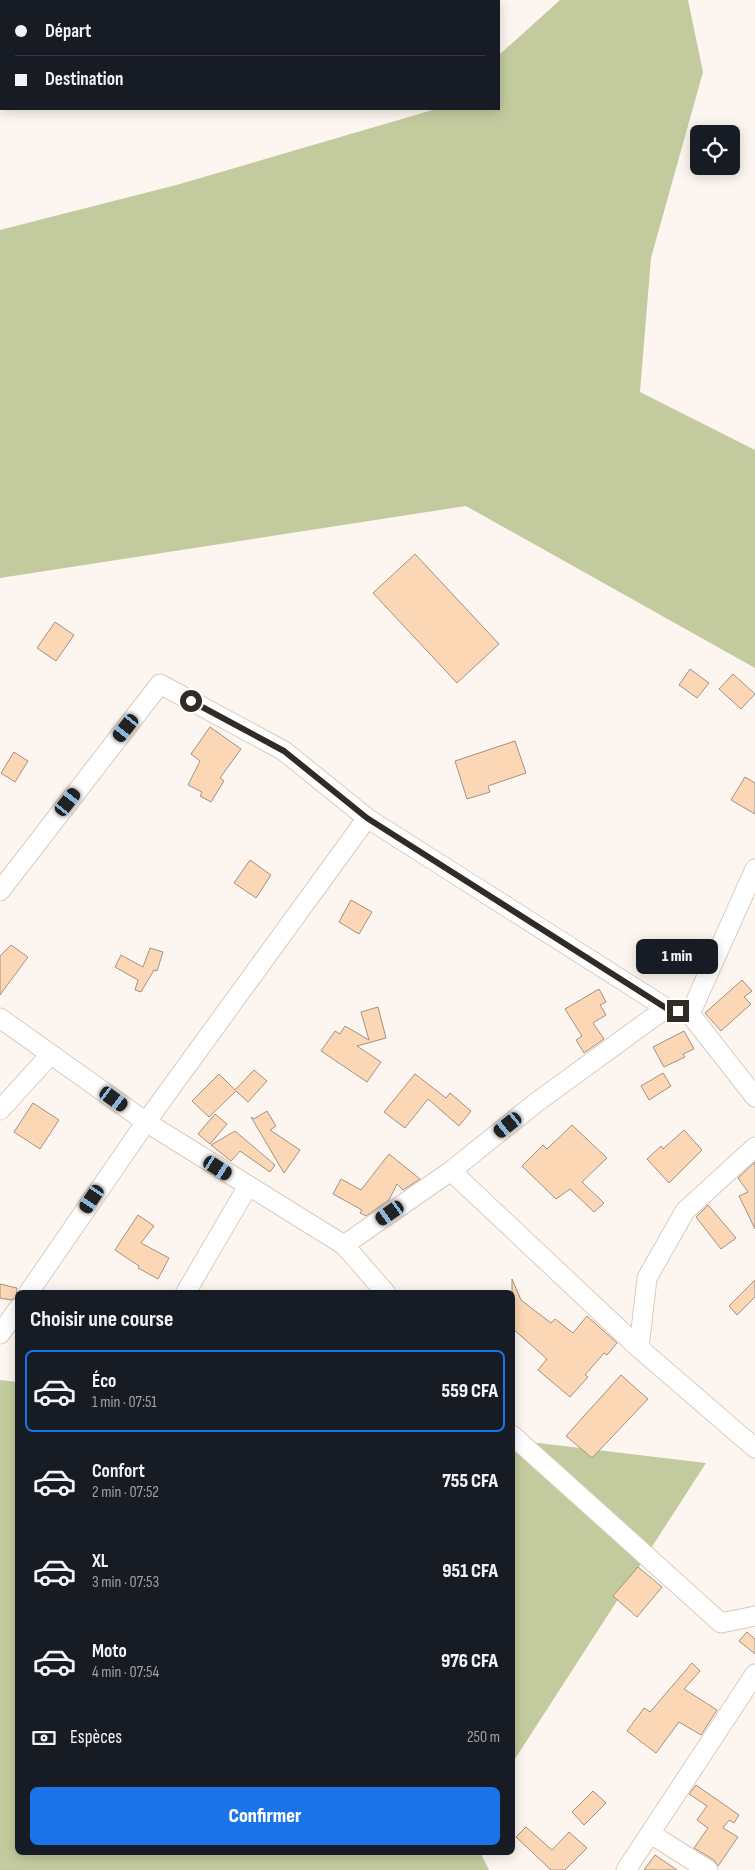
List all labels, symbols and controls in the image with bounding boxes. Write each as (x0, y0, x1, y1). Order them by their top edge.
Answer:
text: Départ (45, 20, 91, 43)
text: Destination (45, 68, 123, 91)
map controls (690, 125, 740, 175)
button: locate (690, 125, 740, 175)
route start (180, 690, 202, 712)
car (110, 712, 141, 744)
car (52, 786, 83, 818)
callout: 1 min (637, 938, 719, 974)
text: 1 min (662, 947, 692, 966)
route end (667, 1000, 689, 1022)
car (97, 1084, 130, 1114)
car (491, 1110, 524, 1140)
car (201, 1154, 234, 1182)
car (77, 1182, 106, 1216)
car (373, 1198, 406, 1228)
text: Choisir une course (30, 1306, 173, 1333)
icon: car (32, 1369, 77, 1414)
text: Éco (92, 1370, 116, 1393)
text: 559 CFA (441, 1380, 498, 1403)
text: 1 min · 07:51 (92, 1393, 157, 1412)
icon: car (32, 1459, 77, 1504)
text: Confort (92, 1460, 145, 1483)
text: 755 CFA (442, 1470, 498, 1493)
text: 2 min · 07:52 (92, 1483, 159, 1502)
icon: car (32, 1549, 77, 1594)
text: XL (92, 1550, 108, 1573)
text: 951 CFA (442, 1560, 498, 1583)
text: 3 min · 07:53 (92, 1573, 159, 1592)
icon: car (32, 1639, 77, 1684)
text: Moto (92, 1640, 127, 1663)
text: 976 CFA (441, 1650, 498, 1673)
text: 4 min · 07:54 (92, 1663, 159, 1682)
icon: cash (30, 1724, 58, 1752)
text: Espèces (70, 1726, 122, 1749)
text: 250 m (467, 1728, 500, 1747)
button: Confirmer (30, 1787, 500, 1845)

